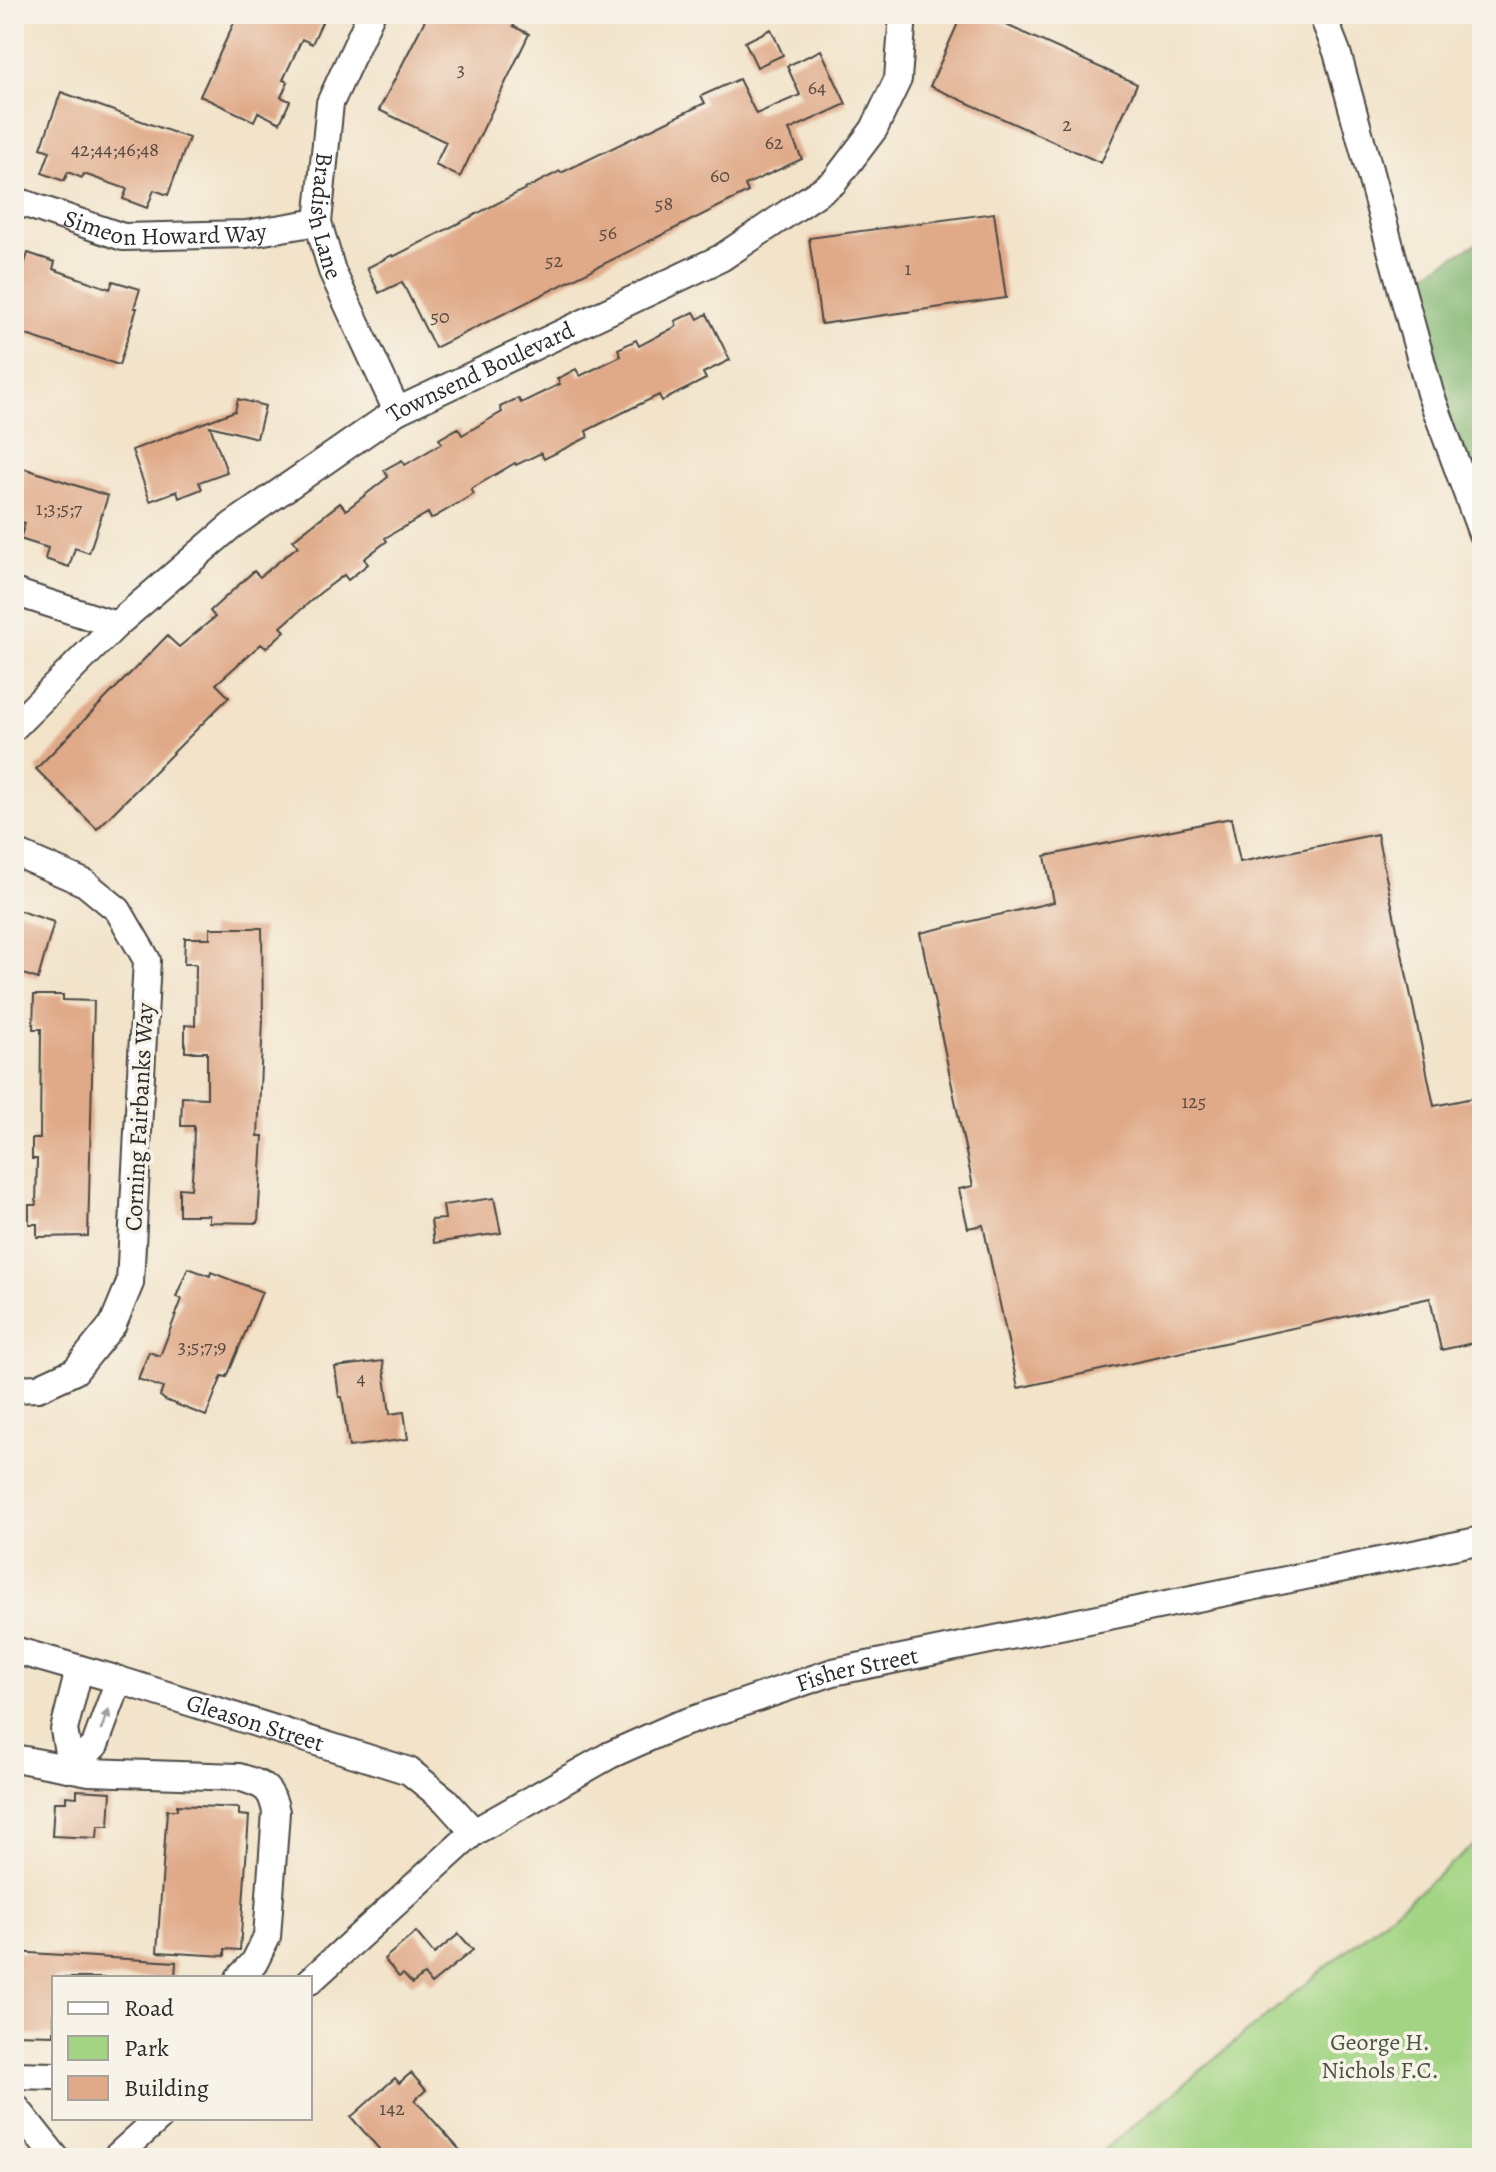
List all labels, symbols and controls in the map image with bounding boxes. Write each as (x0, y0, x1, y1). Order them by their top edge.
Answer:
house number: 3 (457, 56, 465, 83)
house number: 64 (808, 74, 826, 101)
house number: 2 (1062, 111, 1072, 138)
house number: 62 (765, 129, 784, 156)
house number: 42;44;46;48 (71, 136, 159, 163)
street label: Bradish Lane (301, 151, 350, 285)
house number: 60 (710, 162, 730, 189)
house number: 58 (655, 190, 673, 217)
street label: Simeon Howard Way (59, 202, 269, 253)
house number: 56 (599, 219, 617, 246)
house number: 52 (545, 247, 564, 274)
house number: 1 (905, 255, 912, 282)
house number: 50 (430, 303, 450, 330)
street label: Townsend Boulevard (380, 314, 579, 430)
house number: 1;3;5;7 (36, 495, 83, 522)
street label: Corning Fairbanks Way (117, 1002, 161, 1232)
house number: 125 (1182, 1088, 1206, 1115)
house number: 3;5;7;9 (178, 1333, 226, 1360)
house number: 4 (356, 1365, 366, 1392)
street label: Fisher Street (791, 1639, 921, 1700)
street label: Gleason Street (183, 1686, 328, 1759)
one-way arrow (99, 1708, 111, 1732)
legend (52, 1976, 312, 2120)
text: Road (124, 1992, 174, 2024)
park label: George H. Nichols F.C. (1321, 2026, 1439, 2086)
text: Park (124, 2032, 169, 2064)
text: Building (124, 2072, 209, 2104)
house number: 142 (379, 2095, 405, 2122)

